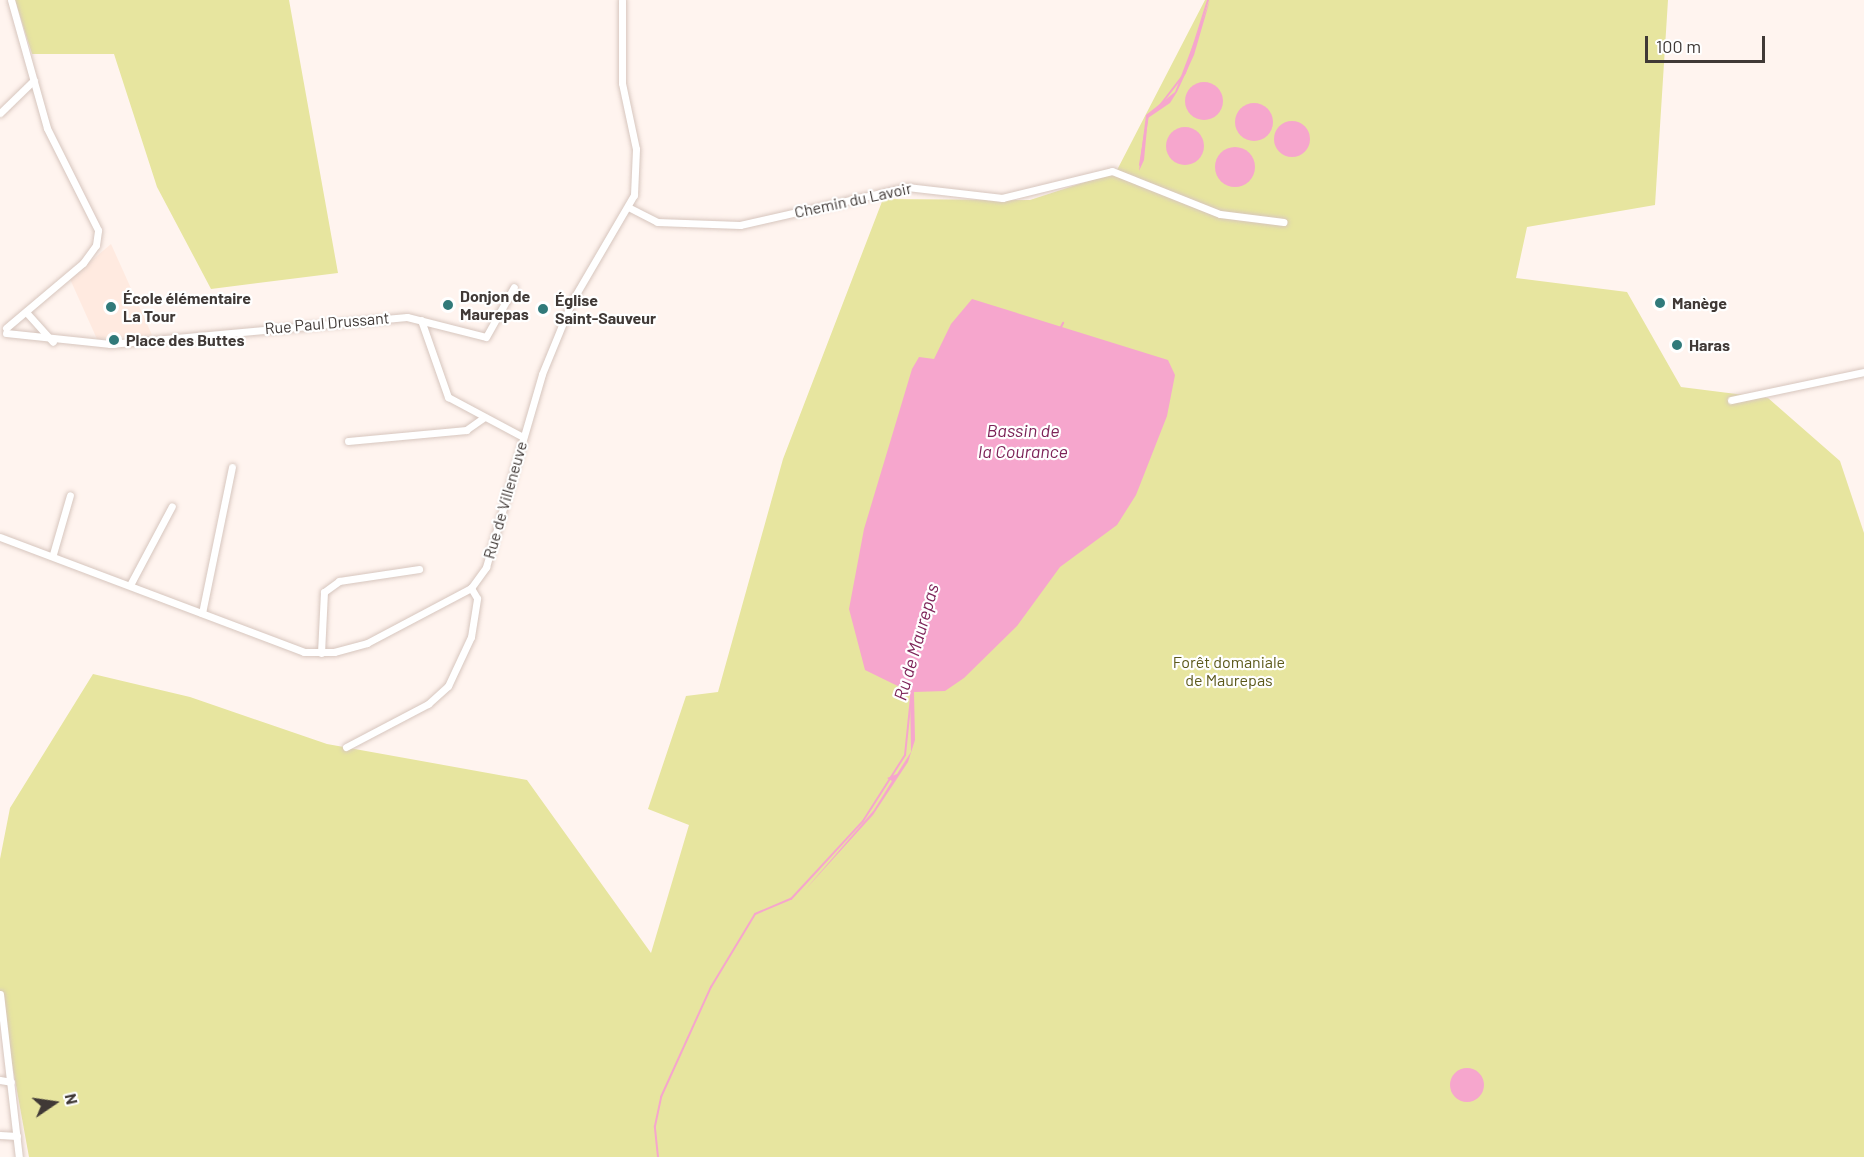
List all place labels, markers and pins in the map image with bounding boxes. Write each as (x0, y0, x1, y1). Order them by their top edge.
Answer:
place label: Donjon de Maurepas (460, 286, 530, 324)
place label: École élémentaire La Tour (123, 288, 251, 326)
place label: Église Saint-Sauveur (555, 290, 656, 328)
place label: Manège (1672, 293, 1727, 313)
marker: Manège (1653, 296, 1667, 310)
marker: Donjon de Maurepas (441, 298, 455, 312)
marker: École élémentaire La Tour (104, 300, 118, 314)
marker: Église Saint-Sauveur (536, 302, 550, 316)
place label: Place des Buttes (126, 330, 244, 350)
marker: Place des Buttes (107, 333, 121, 347)
place label: Haras (1689, 335, 1730, 355)
marker: Haras (1670, 338, 1684, 352)

